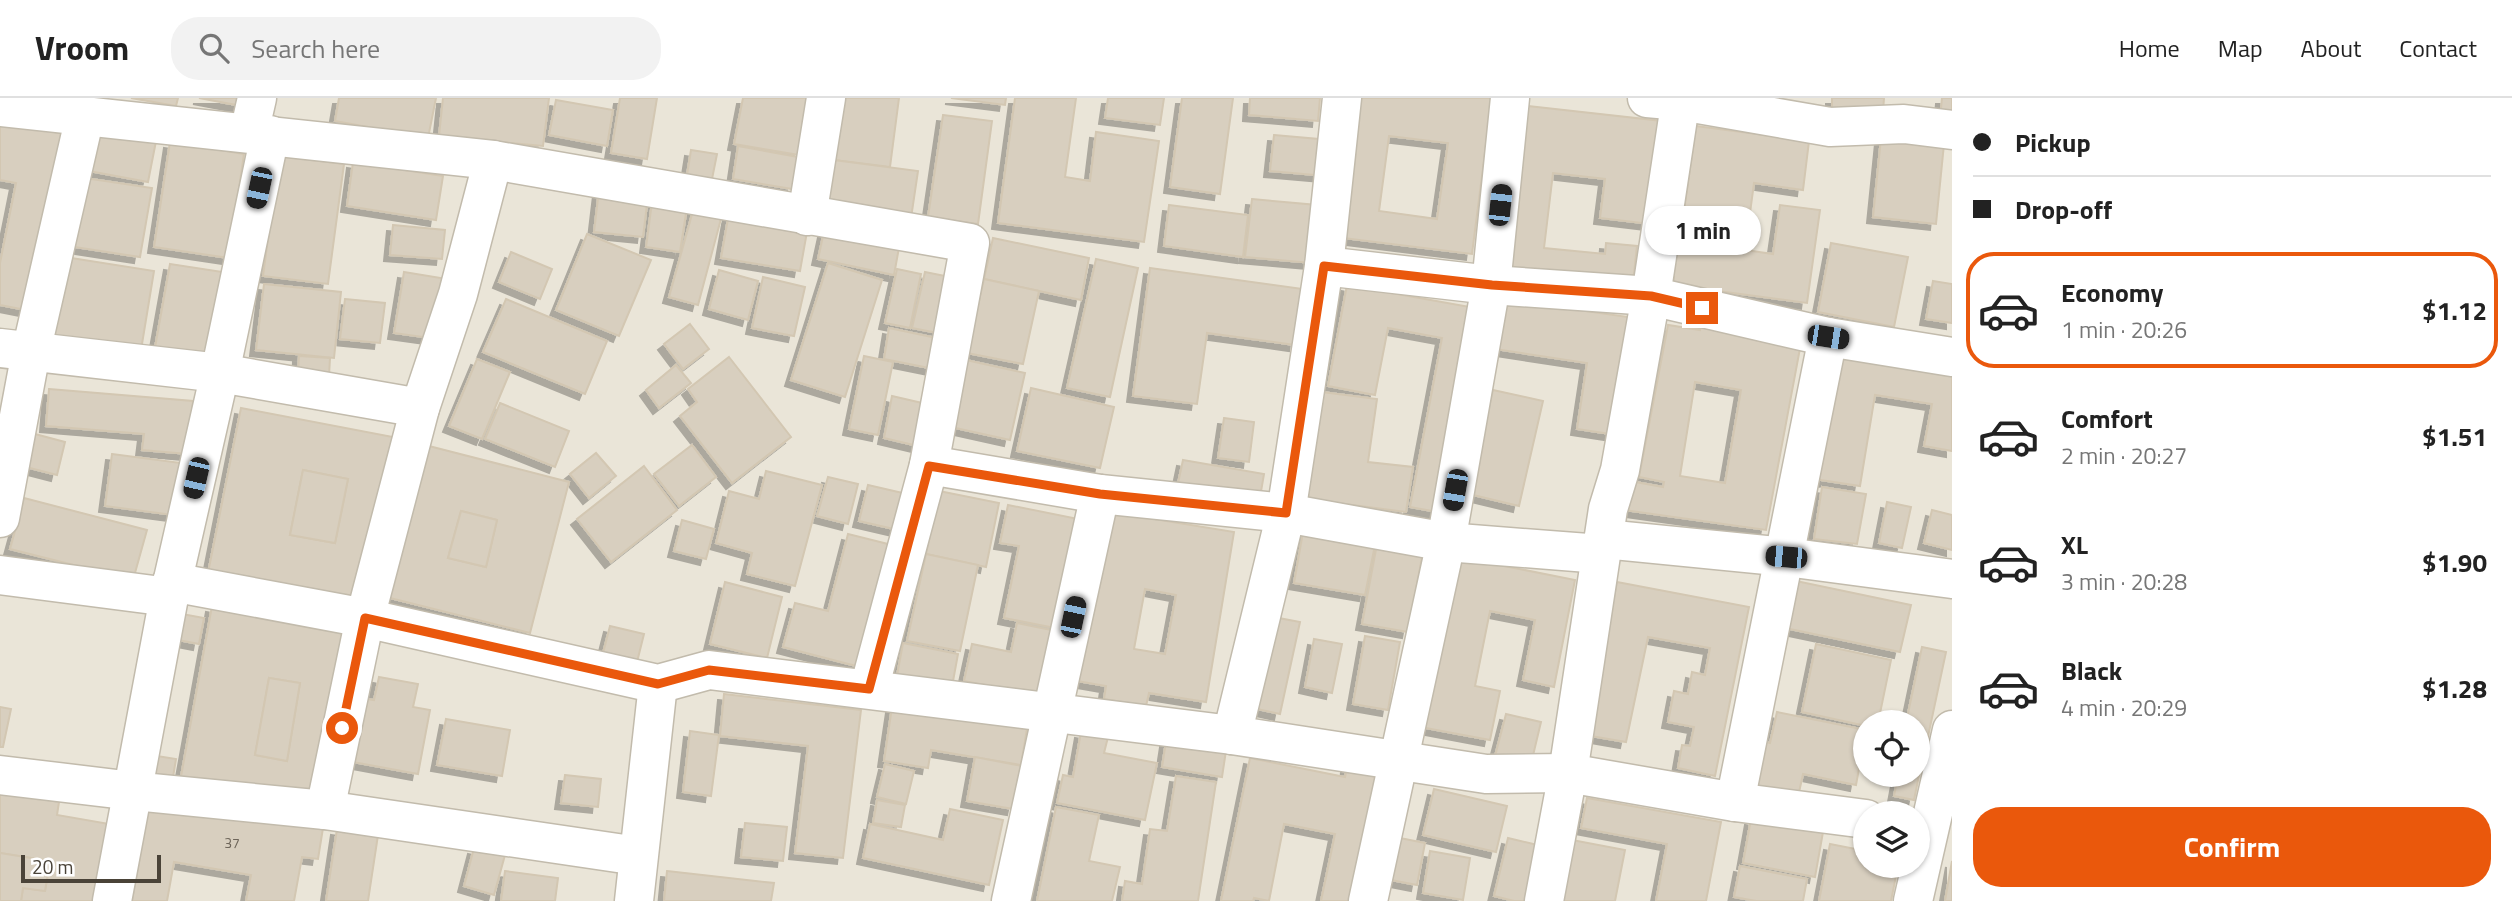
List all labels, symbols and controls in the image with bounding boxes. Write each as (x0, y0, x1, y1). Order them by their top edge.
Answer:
search box (171, 17, 661, 80)
text: Vroom (35, 23, 129, 73)
icon: search (195, 29, 233, 67)
text: Search here (251, 29, 380, 68)
text: Home (2119, 30, 2180, 66)
text: Map (2218, 30, 2263, 66)
text: About (2301, 30, 2361, 66)
text: Contact (2399, 30, 2477, 66)
text: Pickup (2015, 123, 2091, 162)
car (245, 165, 274, 211)
car (1488, 183, 1513, 227)
text: Drop-off (2015, 190, 2112, 229)
callout: 1 min (1644, 206, 1760, 256)
text: 1 min (1675, 213, 1731, 248)
text: Economy (2061, 273, 2163, 312)
icon: car (1977, 279, 2040, 342)
text: $1.12 (2422, 291, 2487, 330)
route end (1686, 292, 1718, 324)
text: 1 min · 20:26 (2061, 312, 2187, 347)
car (1806, 323, 1851, 351)
text: Comfort (2061, 399, 2153, 438)
icon: car (1977, 405, 2040, 468)
text: $1.51 (2422, 417, 2487, 456)
text: 2 min · 20:27 (2061, 438, 2187, 473)
car (182, 455, 211, 501)
car (1442, 467, 1469, 513)
text: XL (2061, 525, 2088, 564)
icon: car (1977, 531, 2040, 594)
text: $1.90 (2422, 543, 2487, 582)
car (1765, 545, 1808, 569)
text: 3 min · 20:28 (2061, 564, 2187, 599)
car (1059, 594, 1088, 640)
text: Black (2061, 651, 2122, 690)
icon: car (1977, 657, 2040, 720)
text: $1.28 (2422, 669, 2487, 708)
text: 4 min · 20:29 (2061, 690, 2187, 725)
map controls (1853, 710, 1930, 878)
button: locate (1853, 710, 1930, 787)
route start (326, 712, 358, 744)
button: layers (1853, 801, 1930, 878)
button: Confirm (1973, 807, 2491, 887)
house number: 37 (224, 832, 240, 853)
scale bar (21, 852, 161, 884)
text: 20 m (32, 852, 73, 881)

